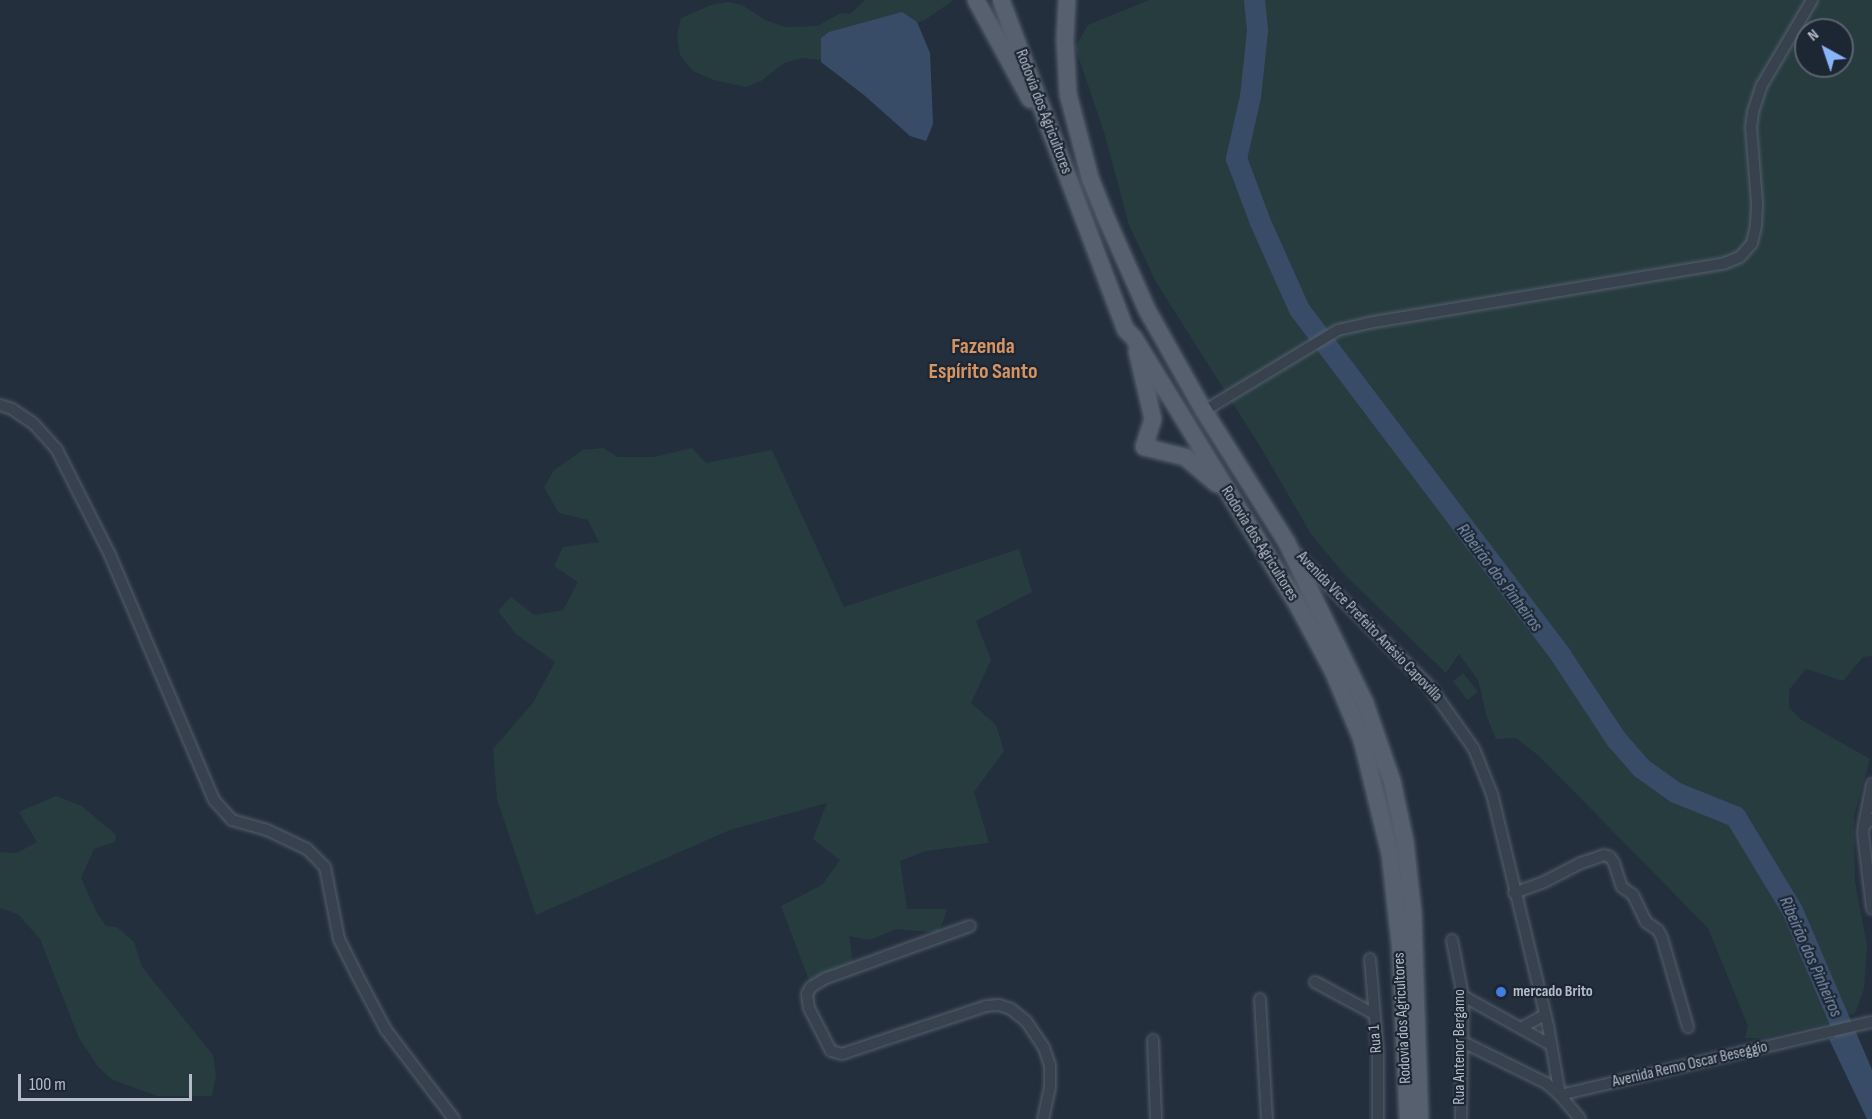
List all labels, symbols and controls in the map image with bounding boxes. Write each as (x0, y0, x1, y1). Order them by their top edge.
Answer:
north arrow (1794, 18, 1854, 78)
text: N (1804, 25, 1823, 45)
street label: Rodovia dos Agricultores (1010, 47, 1076, 177)
district label: Fazenda Espírito Santo (929, 333, 1037, 384)
street label: Rodovia dos Agricultores (1216, 483, 1302, 605)
water label: Ribeirão dos Pinheiros (1451, 520, 1547, 636)
street label: Avenida Vice Prefeito Anésio Capovilla (1292, 548, 1446, 706)
water label: Ribeirão dos Pinheiros (1774, 893, 1846, 1021)
street label: Rodovia dos Agricultores (1390, 952, 1416, 1084)
place label: mercado Brito (1513, 982, 1593, 1002)
marker: mercado Brito (1494, 985, 1508, 999)
street label: Rua Antenor Bergamo (1450, 989, 1470, 1105)
street label: Rua 1 (1365, 1024, 1387, 1054)
street label: Avenida Remo Oscar Beseggio (1611, 1038, 1769, 1092)
scale bar (21, 1062, 195, 1100)
text: 100 m (29, 1074, 66, 1095)

